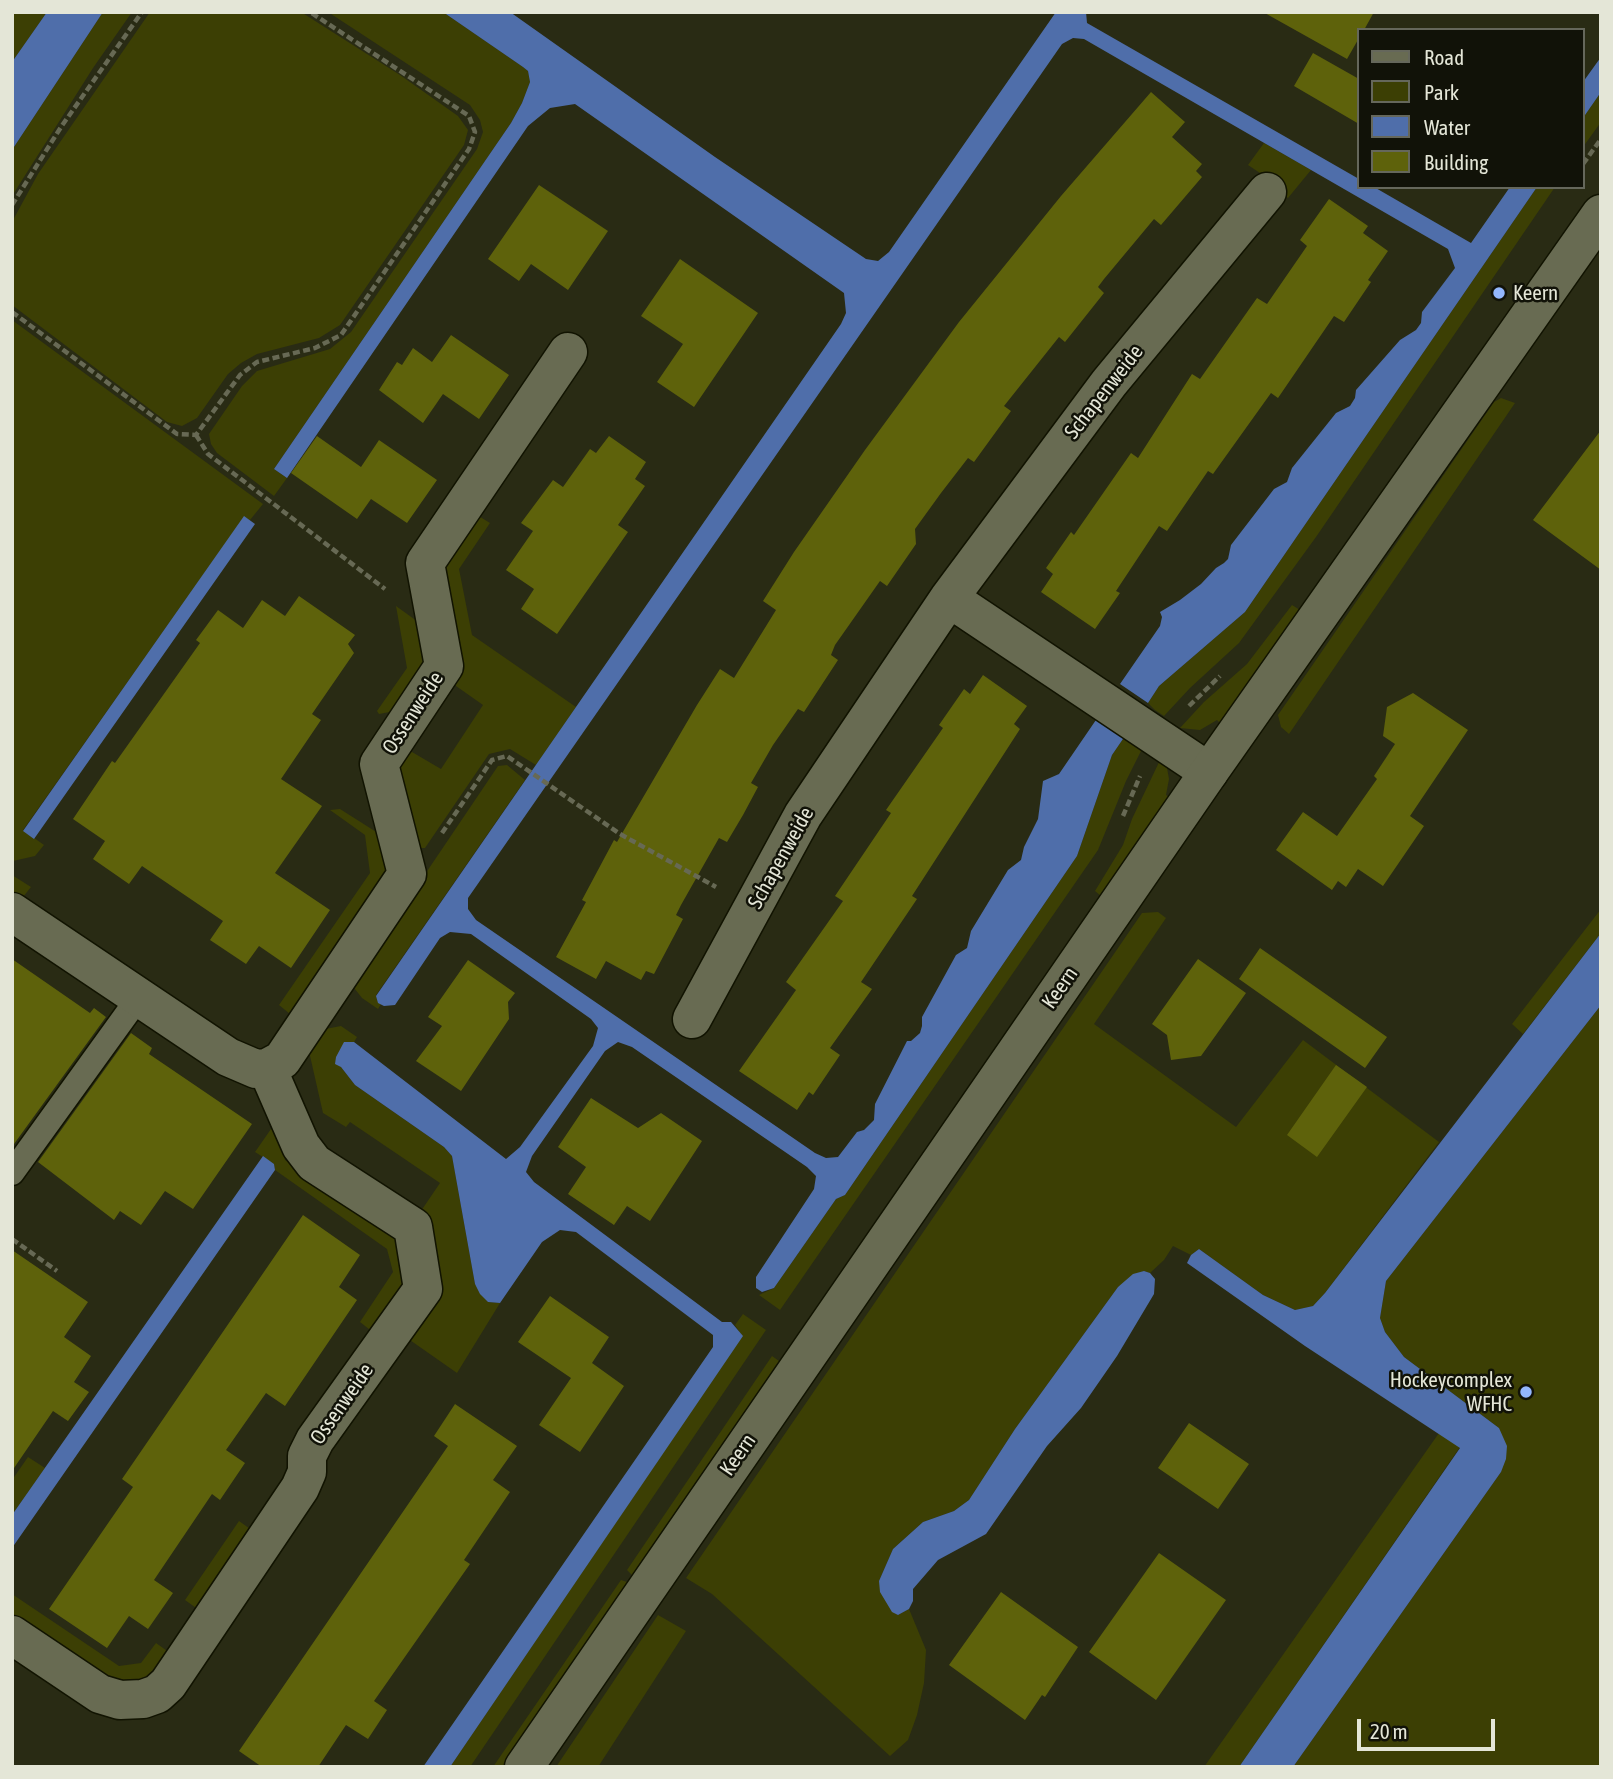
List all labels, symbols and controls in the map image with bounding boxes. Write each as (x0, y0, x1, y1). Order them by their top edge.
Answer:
legend (1358, 28, 1585, 189)
text: Road (1424, 45, 1464, 69)
text: Park (1424, 80, 1459, 104)
text: Water (1424, 115, 1470, 139)
text: Building (1424, 150, 1488, 174)
place label: Keern (1513, 280, 1558, 306)
marker: Keern (1491, 285, 1507, 301)
street label: Schapenweide (1059, 340, 1149, 444)
street label: Ossenweide (377, 667, 449, 759)
street label: Schapenweide (743, 803, 819, 913)
street label: Keern (1037, 962, 1083, 1014)
street label: Ossenweide (305, 1359, 379, 1449)
place label: Hockeycomplex WFHC (1390, 1367, 1512, 1417)
marker: Hockeycomplex WFHC (1518, 1384, 1534, 1400)
street label: Keern (715, 1429, 761, 1481)
scale bar (1361, 1706, 1499, 1750)
text: 20 m (1370, 1719, 1408, 1743)

